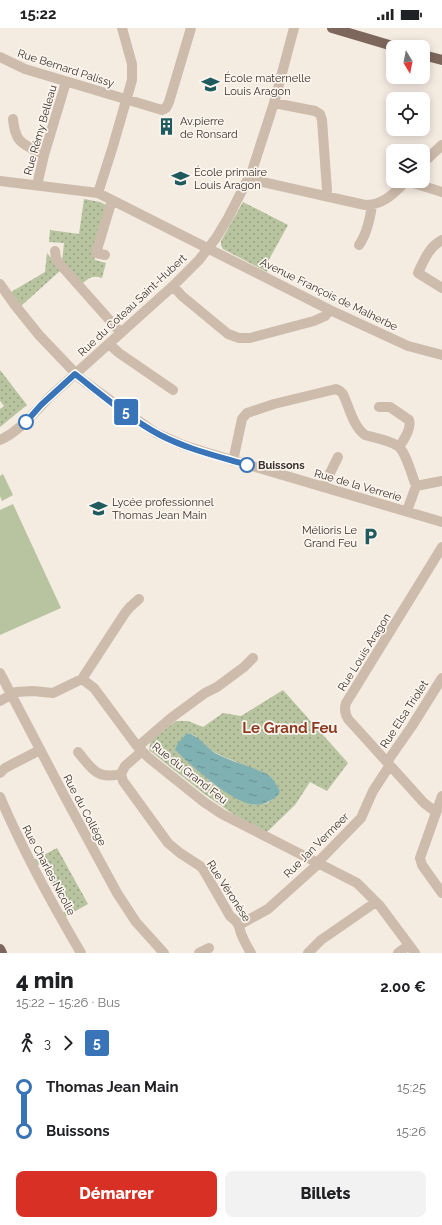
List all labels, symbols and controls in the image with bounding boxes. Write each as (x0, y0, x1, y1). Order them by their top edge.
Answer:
text: 15:22 (20, 5, 56, 23)
north arrow (386, 40, 430, 84)
map controls (386, 40, 430, 188)
street label: Rue Bernard Palissy (16, 47, 116, 90)
place label: École maternelle Louis Aragon (224, 71, 311, 98)
school or university icon: École maternelle Louis Aragon (201, 74, 221, 94)
street label: Rue Rémy Belleau (21, 83, 60, 177)
button: locate (386, 92, 430, 136)
place label: Av.pierre de Ronsard (180, 115, 238, 141)
building icon: Av.pierre de Ronsard (157, 117, 177, 137)
button: layers (386, 144, 430, 188)
place label: École primaire Louis Aragon (194, 165, 268, 192)
school or university icon: École primaire Louis Aragon (171, 168, 191, 188)
street label: Rue du Coteau Saint-Hubert (75, 251, 190, 359)
street label: Avenue François de Malherbe (258, 255, 400, 334)
line badge: 5 (113, 399, 139, 425)
text: 5 (122, 404, 130, 420)
unlabelled marker (18, 414, 34, 430)
marker: Buissons (239, 457, 255, 473)
place label: Buissons (258, 459, 305, 472)
street label: Rue de la Verrerie (313, 467, 404, 504)
place label: Lycée professionnel Thomas Jean Main (112, 496, 214, 522)
school or university icon: Lycée professionnel Thomas Jean Main (89, 498, 109, 518)
place label: Mélioris Le Grand Feu (302, 524, 358, 550)
parking icon: Mélioris Le Grand Feu (360, 526, 380, 546)
street label: Rue Louis Aragon (335, 611, 394, 694)
street label: Rue Elsa Triolet (378, 678, 431, 751)
district label: Le Grand Feu (242, 719, 338, 737)
street label: Rue du Grand Feu (149, 740, 230, 807)
street label: Rue du Collège (60, 772, 109, 849)
street label: Rue Jan Vermeer (281, 810, 352, 881)
street label: Rue Charles Nicolle (19, 823, 78, 918)
street label: Rue Véronèse (204, 858, 254, 925)
text: 4 min (16, 967, 74, 993)
text: 2.00 € (380, 978, 426, 996)
text: 15:22 – 15:26 · Bus (16, 995, 120, 1010)
icon: walk (16, 1032, 38, 1054)
icon: forward (57, 1032, 79, 1054)
text: 5 (93, 1035, 101, 1051)
text: 3 (44, 1036, 51, 1051)
text: Thomas Jean Main (46, 1078, 178, 1096)
text: 15:25 (397, 1080, 426, 1095)
text: Buissons (46, 1122, 110, 1140)
text: 15:26 (396, 1124, 426, 1139)
button: Démarrer (16, 1171, 217, 1217)
button: Billets (225, 1171, 426, 1217)

